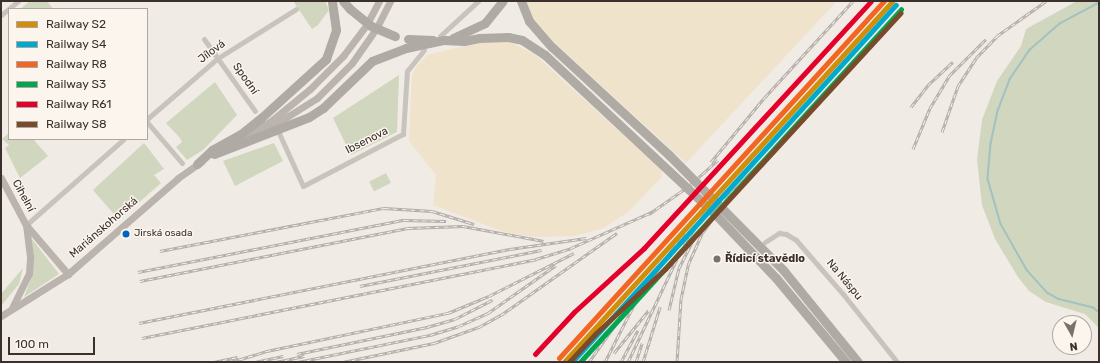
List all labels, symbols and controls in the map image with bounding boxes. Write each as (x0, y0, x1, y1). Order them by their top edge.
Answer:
legend (8, 8, 148, 140)
text: Railway S2 (46, 17, 106, 31)
text: Railway S4 (46, 37, 106, 51)
street label: Jílová (196, 38, 228, 66)
text: Railway R8 (46, 57, 107, 71)
street label: Spodní (229, 61, 261, 97)
text: Railway S3 (46, 77, 106, 91)
text: Railway R61 (46, 97, 111, 111)
text: Railway S8 (46, 117, 107, 131)
street label: Ibsenova (343, 125, 391, 157)
street label: Cihelní (9, 178, 37, 214)
street label: Mariánskohorská (67, 195, 141, 261)
place label: Jirská osada (134, 228, 193, 240)
marker: Jirská osada (121, 229, 131, 239)
place label: Řídicí stavědlo (725, 252, 805, 266)
marker: Řídicí stavědlo (712, 254, 722, 264)
street label: Na Náspu (823, 257, 865, 303)
north arrow (1052, 315, 1092, 355)
scale bar (10, 329, 97, 355)
text: 100 m (15, 337, 49, 351)
text: N (1069, 339, 1078, 353)

